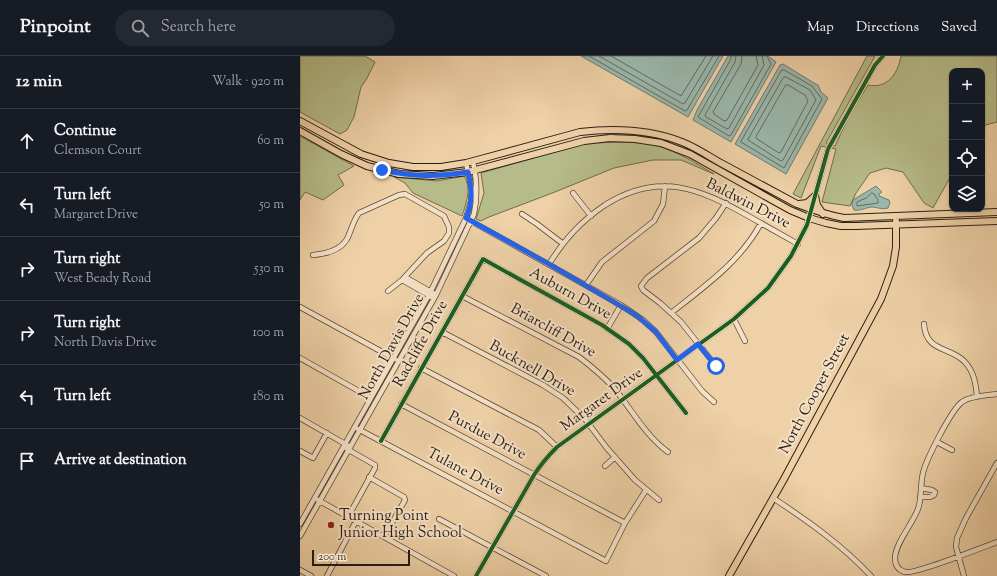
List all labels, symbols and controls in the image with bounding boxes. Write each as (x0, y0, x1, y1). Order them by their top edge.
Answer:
search box (115, 10, 395, 46)
text: Pinpoint (20, 14, 91, 41)
icon: search (129, 17, 151, 39)
text: Search here (161, 17, 236, 38)
text: Map (807, 18, 834, 38)
text: Directions (856, 18, 919, 38)
text: Saved (941, 18, 977, 38)
map controls (949, 68, 985, 212)
button: + (949, 68, 985, 104)
text: 12 min (16, 70, 62, 94)
text: Walk · 920 m (212, 73, 284, 91)
button: − (949, 104, 985, 140)
text: Continue (54, 121, 116, 142)
icon: ahead (16, 130, 38, 152)
text: 60 m (257, 132, 284, 150)
button: locate (949, 140, 985, 176)
text: Clemson Court (54, 142, 142, 160)
route end (373, 161, 391, 179)
street label: Baldwin Drive (702, 174, 794, 234)
button: layers (949, 176, 985, 212)
text: Turn left (54, 185, 111, 206)
icon: left (16, 194, 38, 216)
text: 50 m (259, 196, 284, 214)
text: Margaret Drive (54, 206, 138, 224)
text: Turn right (54, 249, 120, 270)
icon: right (16, 258, 38, 280)
text: 530 m (254, 260, 284, 278)
street label: Auburn Drive (525, 263, 615, 325)
text: West Beady Road (54, 270, 151, 288)
street label: North Davis Drive (354, 290, 430, 404)
street label: Radcliffe Drive (389, 297, 453, 391)
street label: Briarcliff Drive (506, 299, 600, 363)
text: Turn right (54, 313, 120, 334)
icon: right (16, 322, 38, 344)
text: 100 m (252, 324, 284, 342)
street label: North Cooper Street (774, 330, 856, 458)
text: North Davis Drive (54, 334, 157, 352)
street label: Bucknell Drive (485, 336, 579, 402)
route start (707, 357, 725, 375)
street label: Margaret Drive (557, 363, 647, 437)
icon: left (16, 386, 38, 408)
text: Turn left (54, 386, 111, 407)
text: 180 m (253, 388, 284, 406)
street label: Purdue Drive (444, 407, 530, 465)
street label: Tulane Drive (423, 443, 507, 501)
icon: arrive (16, 450, 38, 472)
text: Arrive at destination (54, 450, 187, 471)
place label: Turning Point Junior High School (338, 506, 462, 544)
marker: Turning Point Junior High School (326, 520, 336, 530)
scale bar (312, 548, 410, 567)
text: 200 m (318, 549, 346, 565)

